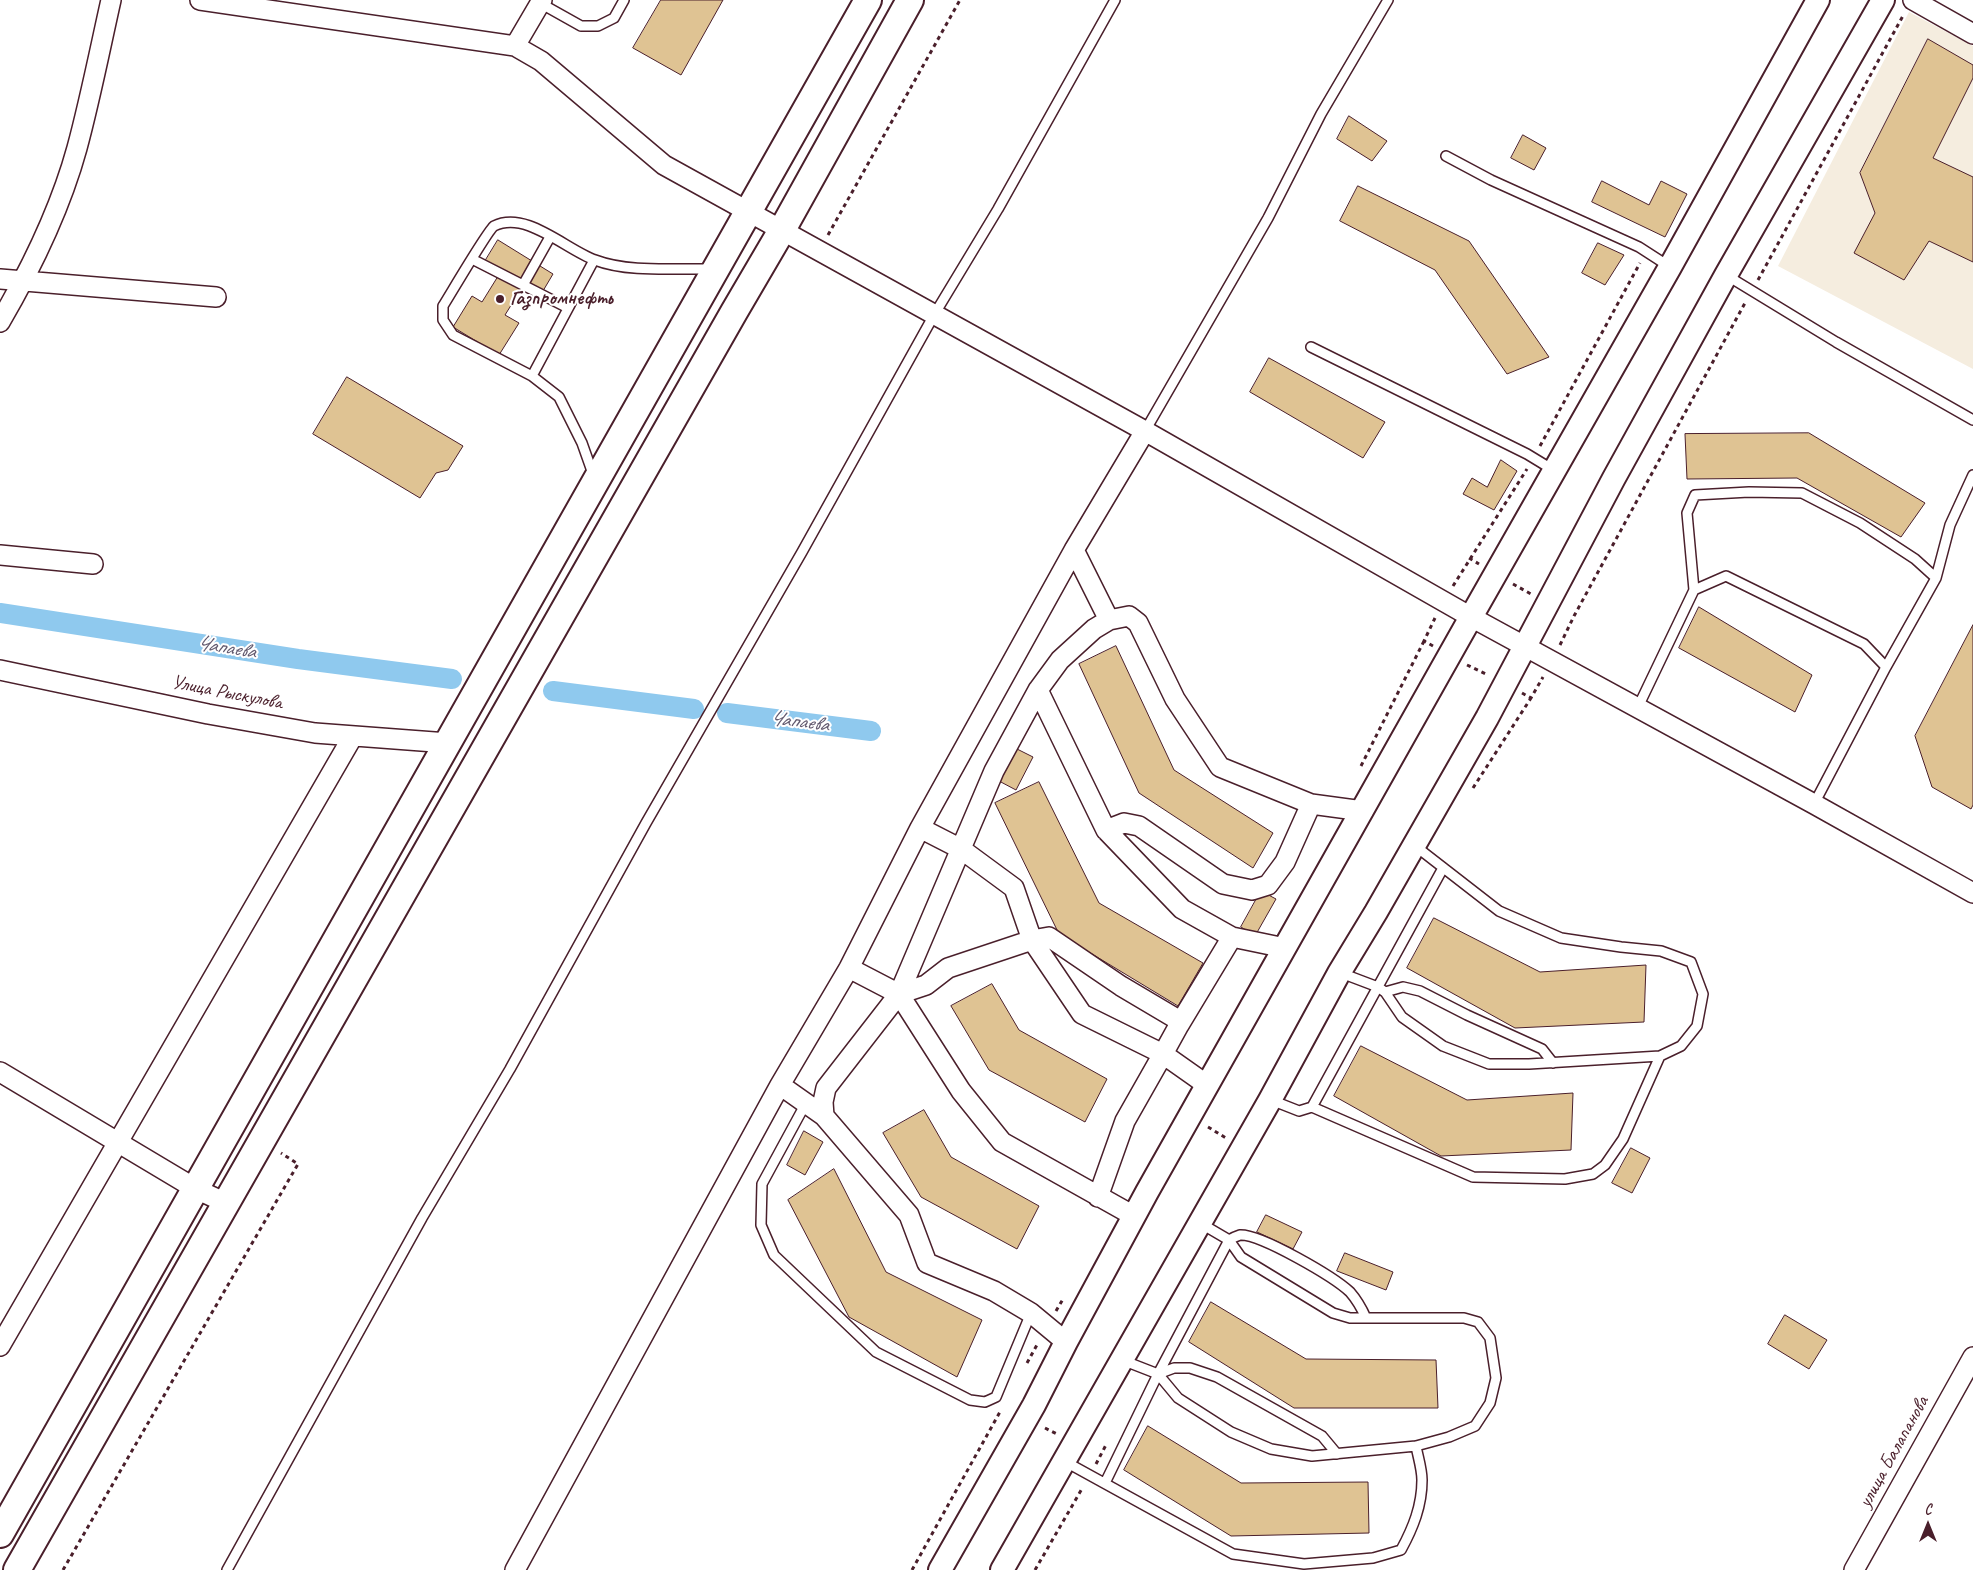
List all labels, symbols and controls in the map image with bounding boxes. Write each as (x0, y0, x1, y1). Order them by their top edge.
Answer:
place label: Газпромнефть (510, 287, 613, 311)
marker: Газпромнефть (494, 293, 506, 305)
water label: Чапаева (195, 631, 257, 665)
street label: Улица Рыскулова (170, 671, 284, 715)
water label: Чапаева (768, 706, 830, 738)
street label: улица Балапанова (1853, 1392, 1935, 1512)
north arrow (1903, 1500, 1953, 1550)
text: С (1925, 1501, 1931, 1518)

